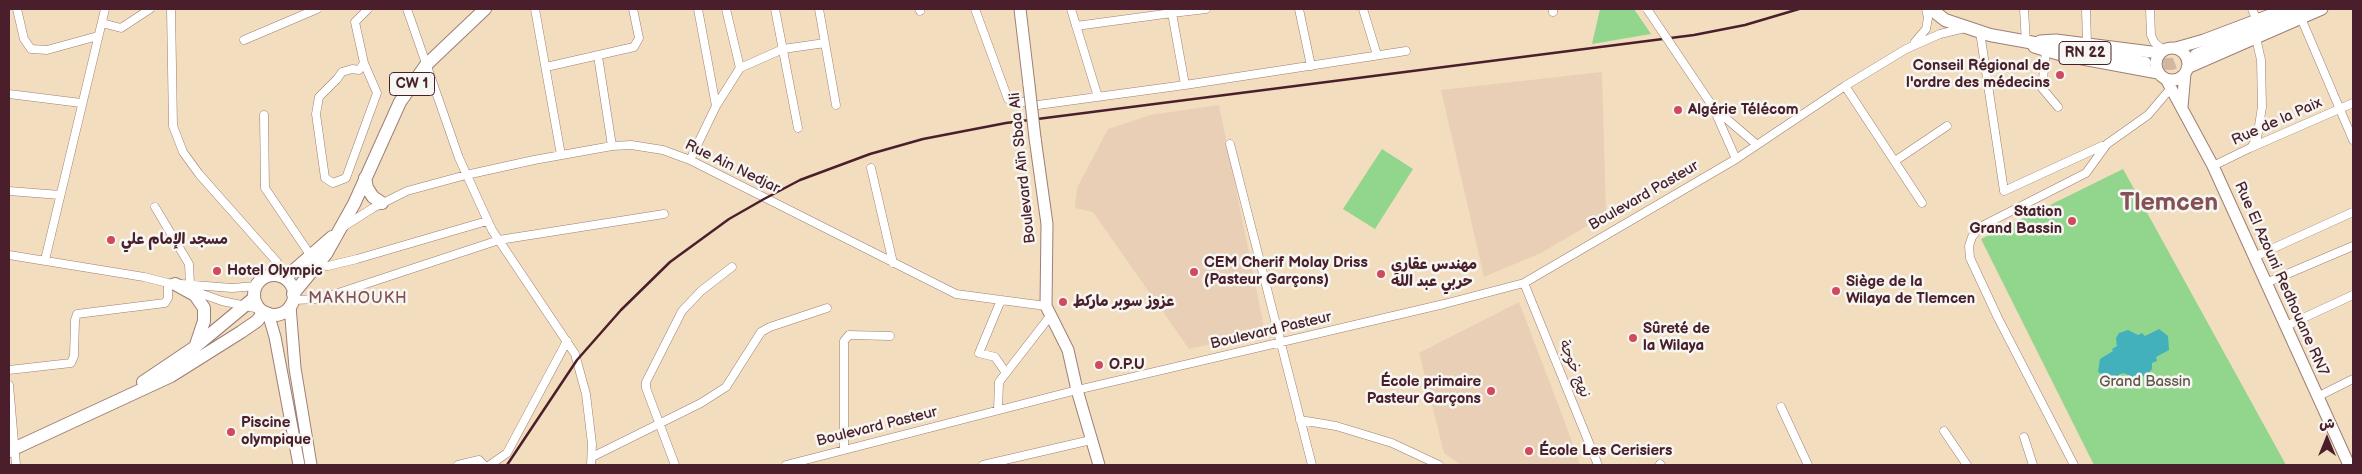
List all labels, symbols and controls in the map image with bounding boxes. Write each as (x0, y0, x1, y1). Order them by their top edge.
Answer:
road number: RN 22 (2059, 42, 2111, 64)
place label: Conseil Régional de l'ordre des médecins (1906, 57, 2050, 92)
marker: Conseil Régional de l'ordre des médecins (2054, 69, 2066, 81)
road number: CW 1 (390, 72, 434, 96)
street label: Boulevard Aïn Sbaa Ali (1006, 92, 1040, 244)
street label: Rue de la Paix (2229, 94, 2325, 150)
place label: Algérie Télécom (1688, 101, 1799, 119)
marker: Algérie Télécom (1672, 104, 1684, 116)
street label: Rue Ain Nedjar (682, 136, 782, 198)
street label: Boulevard Pasteur (1586, 157, 1702, 235)
street label: Rue El Azouni Redhouane RN7 (2230, 179, 2332, 379)
district label: Tlemcen (2120, 189, 2218, 219)
place label: Station Grand Bassin (1970, 203, 2062, 238)
marker: Station Grand Bassin (2066, 215, 2078, 227)
place label: مسجد الإمام علي (121, 231, 228, 249)
marker: مسجد الإمام علي (105, 234, 117, 246)
place label: CEM Cherif Molay Driss (Pasteur Garçons) (1204, 254, 1368, 289)
place label: مهندس عقاري حربي عبد الله (1391, 256, 1477, 291)
place label: Hotel Olympic (227, 262, 323, 280)
marker: Hotel Olympic (211, 265, 223, 277)
marker: CEM Cherif Molay Driss (Pasteur Garçons) (1188, 266, 1200, 278)
marker: مهندس عقاري حربي عبد الله (1375, 268, 1387, 280)
place label: Siège de la Wilaya de Tlemcen (1846, 273, 1975, 308)
marker: Siège de la Wilaya de Tlemcen (1830, 285, 1842, 297)
district label: MAKHOUKH (307, 289, 409, 309)
place label: عزوز سوبر ماركط (1073, 293, 1174, 311)
marker: عزوز سوبر ماركط (1057, 296, 1069, 308)
street label: Boulevard Pasteur (1209, 308, 1333, 354)
place label: Sûreté de la Wilaya (1643, 320, 1710, 355)
marker: Sûreté de la Wilaya (1627, 332, 1639, 344)
street label: نهج خوجة (1554, 337, 1594, 401)
place label: O.P.U (1109, 356, 1145, 374)
marker: O.P.U (1093, 359, 1105, 371)
place label: École primaire Pasteur Garçons (1367, 373, 1481, 408)
park label: Grand Bassin (2099, 373, 2191, 391)
marker: École primaire Pasteur Garçons (1485, 385, 1497, 397)
street label: Boulevard Pasteur (815, 403, 939, 451)
place label: Piscine olympique (241, 414, 311, 449)
north arrow (2302, 414, 2352, 464)
text: ش (2319, 415, 2335, 432)
marker: Piscine olympique (225, 426, 237, 438)
place label: École Les Cerisiers (1539, 442, 1672, 460)
marker: École Les Cerisiers (1523, 445, 1535, 457)

